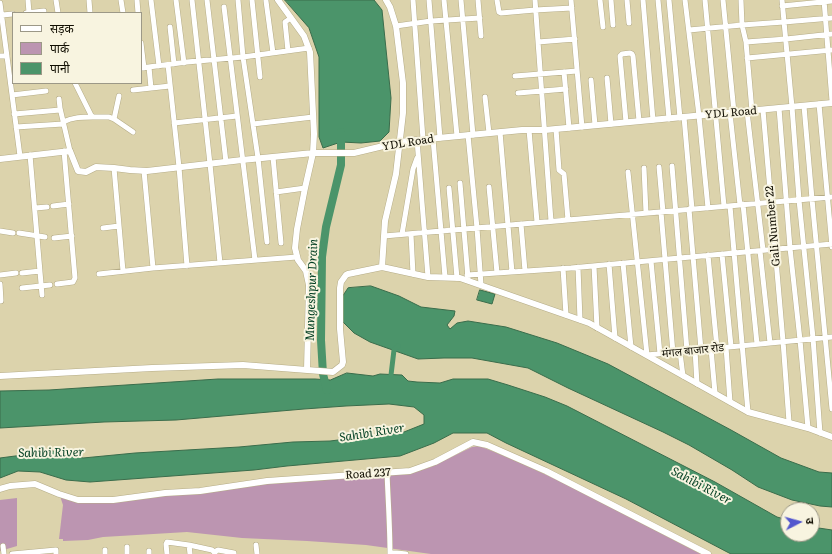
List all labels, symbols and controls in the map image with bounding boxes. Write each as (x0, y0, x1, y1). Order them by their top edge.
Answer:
legend (12, 12, 142, 84)
text: सड़क (50, 19, 74, 37)
text: पार्क (50, 39, 69, 57)
text: पानी (50, 59, 70, 77)
street label: YDL Road (704, 104, 758, 122)
street label: YDL Road (381, 132, 435, 154)
street label: Gali Number 22 (763, 185, 783, 267)
water label: Mungeshpur Drain (303, 239, 321, 341)
street label: मंगल बाजार रोड (661, 341, 725, 361)
water label: Sahibi River (338, 421, 406, 445)
water label: Sahibi River (18, 445, 84, 461)
water label: Sahibi River (669, 464, 733, 508)
street label: Road 237 (345, 466, 391, 482)
north arrow (780, 502, 820, 542)
text: उ (803, 517, 819, 525)

